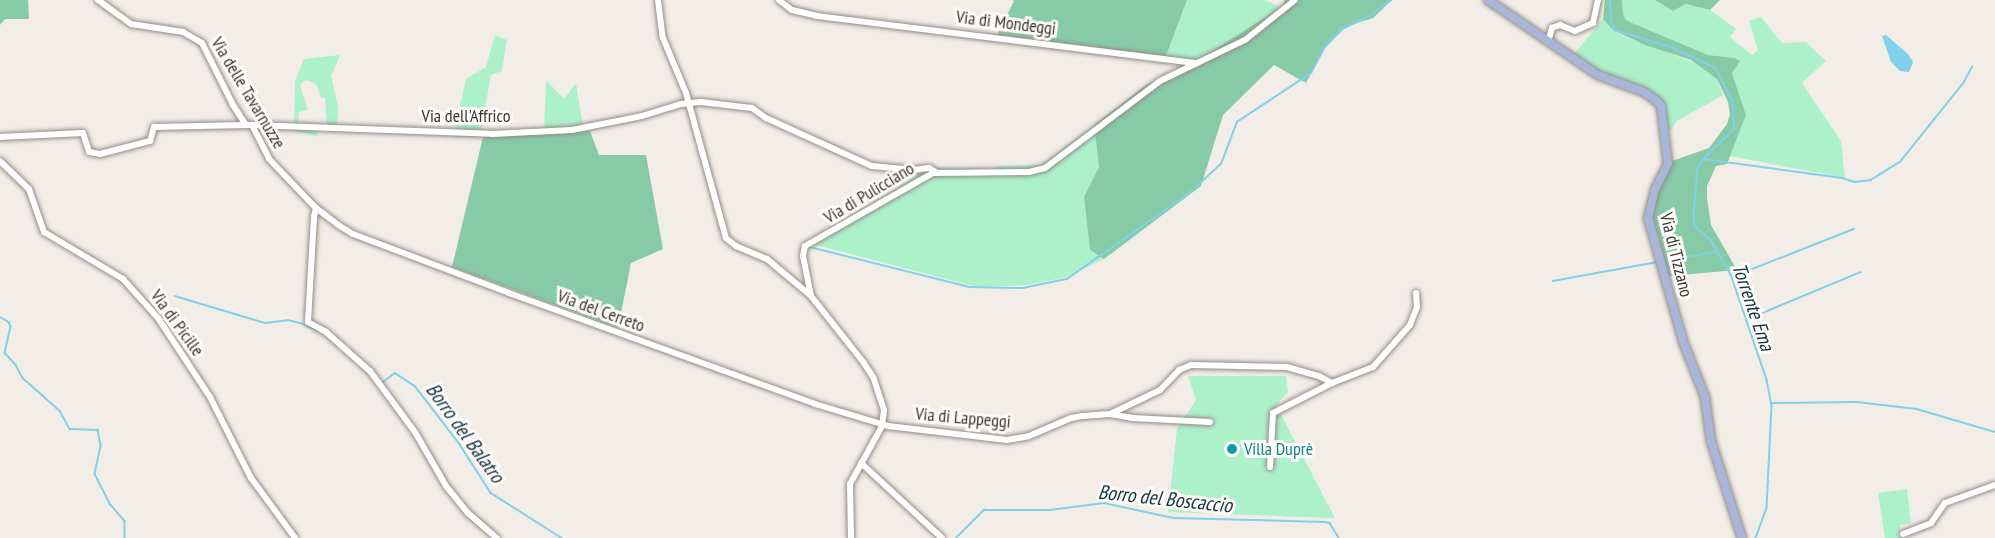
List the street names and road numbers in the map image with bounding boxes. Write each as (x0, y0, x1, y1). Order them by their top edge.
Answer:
street label: Via di Mondeggi (955, 6, 1057, 40)
street label: Via delle Tavarnuzze (206, 33, 290, 153)
street label: Via dell'Affrico (422, 105, 510, 127)
street label: Via di Pulicciano (820, 158, 918, 228)
street label: Via di Tizzano (1655, 210, 1697, 300)
street label: Via del Cerreto (554, 285, 648, 337)
street label: Via di Picille (146, 286, 208, 360)
street label: Via di Lappeggi (914, 403, 1012, 433)

